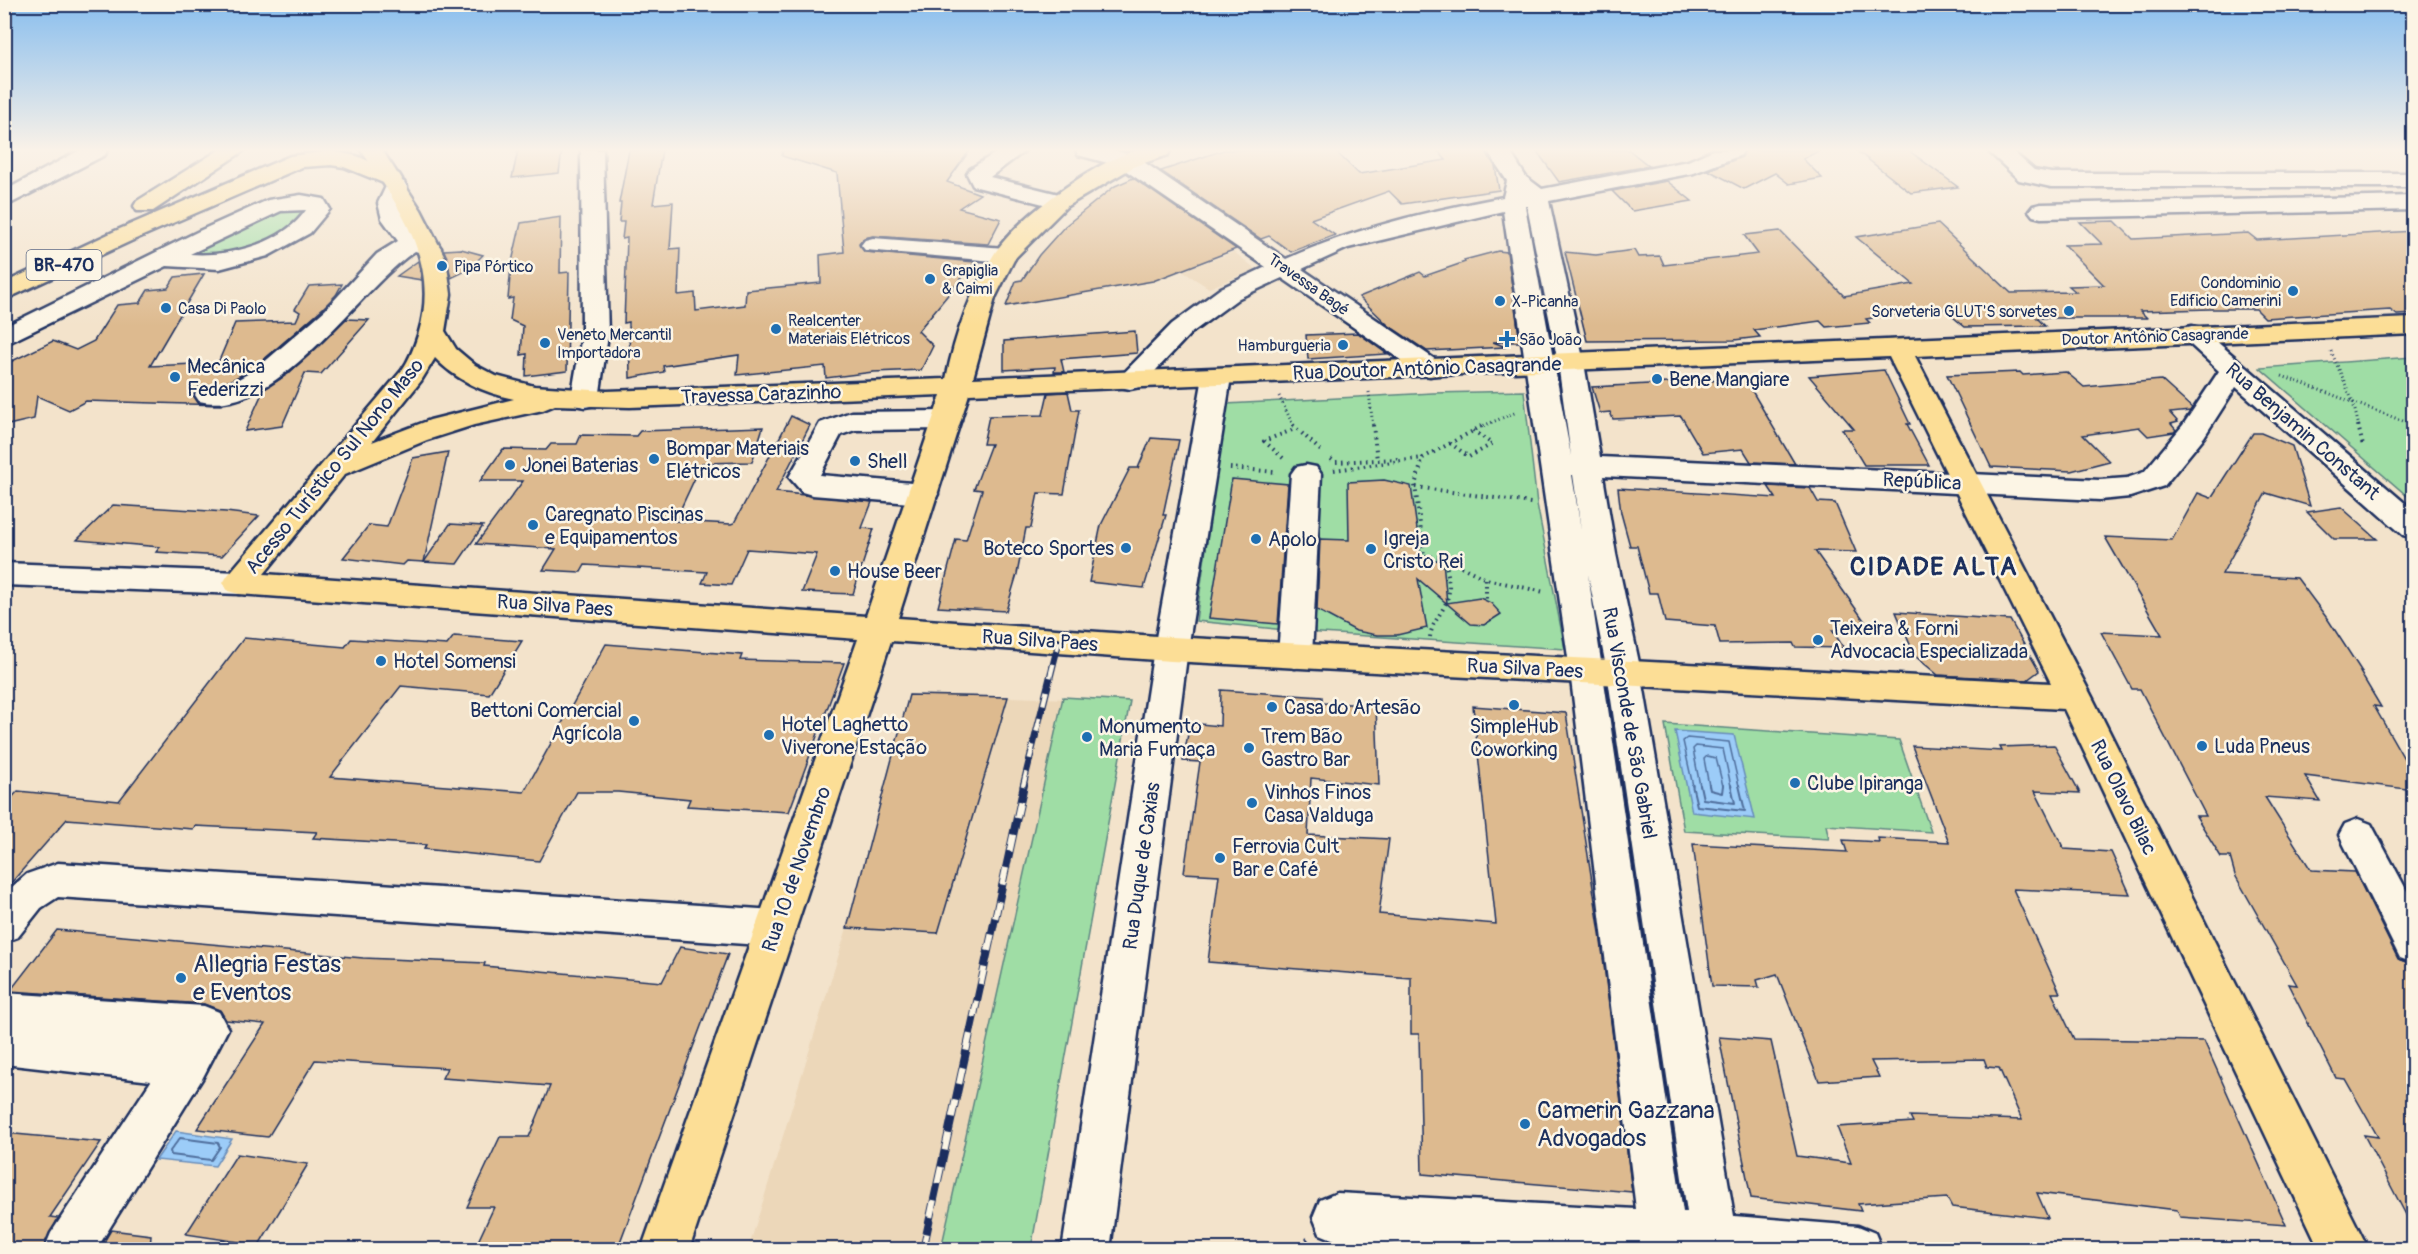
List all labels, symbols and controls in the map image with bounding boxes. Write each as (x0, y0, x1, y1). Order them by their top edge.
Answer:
street label: Travessa Bagé (1264, 249, 1353, 320)
road number: BR-470 (26, 250, 101, 280)
place label: Pipa Pórtico (454, 257, 534, 277)
marker: Pipa Pórtico (435, 259, 449, 273)
place label: Grapiglia & Caimi (942, 261, 998, 299)
marker: Grapiglia & Caimi (923, 272, 937, 286)
place label: Condominio Edificio Camerini (2170, 273, 2281, 311)
marker: Condominio Edificio Camerini (2286, 284, 2300, 298)
place label: X-Picanha (1512, 292, 1578, 312)
marker: X-Picanha (1493, 294, 1507, 308)
place label: Casa Di Paolo (178, 299, 267, 319)
marker: Casa Di Paolo (159, 301, 173, 315)
place label: Sorveteria GLUT'S sorvetes (1871, 302, 2057, 322)
marker: Sorveteria GLUT'S sorvetes (2062, 304, 2076, 318)
place label: Realcenter Materiais Elétricos (788, 311, 910, 349)
marker: Realcenter Materiais Elétricos (769, 322, 783, 336)
street label: Doutor Antônio Casagrande (2061, 324, 2249, 350)
place label: Veneto Mercantil Importadora (557, 325, 672, 363)
place label: São João (1519, 330, 1582, 350)
marker: São João (1500, 332, 1514, 346)
marker: Veneto Mercantil Importadora (538, 336, 552, 350)
place label: Hamburgueria (1238, 336, 1331, 356)
marker: Hamburgueria (1336, 338, 1350, 352)
street label: Rua Doutor Antônio Casagrande (1292, 351, 1562, 386)
street label: Acesso Turístico Sul Nono Maso (240, 353, 429, 579)
place label: Mecânica Federizzi (187, 354, 265, 402)
street label: Rua Benjamin Constant (2220, 357, 2386, 506)
place label: Bene Mangiare (1669, 367, 1789, 392)
marker: Mecânica Federizzi (168, 370, 182, 384)
marker: Bene Mangiare (1650, 372, 1664, 386)
street label: Travessa Carazinho (680, 379, 842, 410)
place label: Bompar Materiais Elétricos (666, 436, 809, 484)
place label: Shell (867, 449, 907, 474)
marker: Bompar Materiais Elétricos (647, 452, 661, 466)
place label: Jonei Baterias (522, 453, 638, 478)
marker: Shell (848, 454, 862, 468)
marker: Jonei Baterias (503, 458, 517, 472)
street label: República (1882, 467, 1962, 496)
place label: Caregnato Piscinas e Equipamentos (545, 502, 703, 550)
marker: Caregnato Piscinas e Equipamentos (526, 518, 540, 532)
place label: Igreja Cristo Rei (1383, 526, 1463, 574)
place label: Apolo (1268, 527, 1317, 552)
marker: Apolo (1249, 532, 1263, 546)
place label: Boteco Sportes (983, 536, 1114, 561)
marker: Boteco Sportes (1119, 541, 1133, 555)
marker: Igreja Cristo Rei (1364, 542, 1378, 556)
district label: CIDADE ALTA (1850, 551, 2018, 583)
place label: House Beer (847, 559, 942, 584)
marker: House Beer (828, 564, 842, 578)
street label: Rua Silva Paes (496, 589, 614, 622)
street label: Rua Visconde de São Gabriel (1597, 605, 1662, 841)
place label: Teixeira & Forni Advocacia Especializada (1830, 616, 2028, 664)
street label: Rua Silva Paes (981, 624, 1099, 657)
marker: Teixeira & Forni Advocacia Especializada (1811, 633, 1825, 647)
place label: Hotel Somensi (393, 649, 516, 674)
street label: Rua Silva Paes (1466, 653, 1584, 684)
marker: Hotel Somensi (374, 654, 388, 668)
place label: Casa do Artesão (1284, 695, 1421, 720)
place label: Bettoni Comercial Agrícola (470, 698, 622, 746)
marker: SimpleHub Coworking (1507, 698, 1521, 712)
marker: Casa do Artesão (1265, 700, 1279, 714)
place label: Hotel Laghetto Viverone Estação (781, 712, 927, 760)
marker: Bettoni Comercial Agrícola (627, 714, 641, 728)
place label: Monumento Maria Fumaça (1099, 714, 1215, 762)
place label: SimpleHub Coworking (1469, 714, 1559, 762)
place label: Trem Bão Gastro Bar (1261, 724, 1350, 772)
marker: Hotel Laghetto Viverone Estação (762, 728, 776, 742)
marker: Monumento Maria Fumaça (1080, 730, 1094, 744)
place label: Luda Pneus (2214, 734, 2310, 759)
street label: Rua Olavo Bilac (2085, 735, 2162, 859)
marker: Luda Pneus (2195, 739, 2209, 753)
marker: Trem Bão Gastro Bar (1242, 741, 1256, 755)
place label: Clube Ipiranga (1807, 771, 1923, 796)
marker: Clube Ipiranga (1788, 776, 1802, 790)
place label: Vinhos Finos Casa Valduga (1264, 780, 1373, 828)
street label: Rua Duque de Caxias (1117, 781, 1166, 951)
street label: Rua 10 de Novembro (756, 783, 837, 955)
marker: Vinhos Finos Casa Valduga (1245, 796, 1259, 810)
place label: Ferrovia Cult Bar e Café (1232, 834, 1340, 882)
marker: Ferrovia Cult Bar e Café (1213, 851, 1227, 865)
place label: Allegria Festas e Eventos (193, 950, 341, 1007)
marker: Allegria Festas e Eventos (174, 971, 188, 985)
place label: Camerin Gazzana Advogados (1537, 1096, 1715, 1153)
marker: Camerin Gazzana Advogados (1518, 1117, 1532, 1131)

